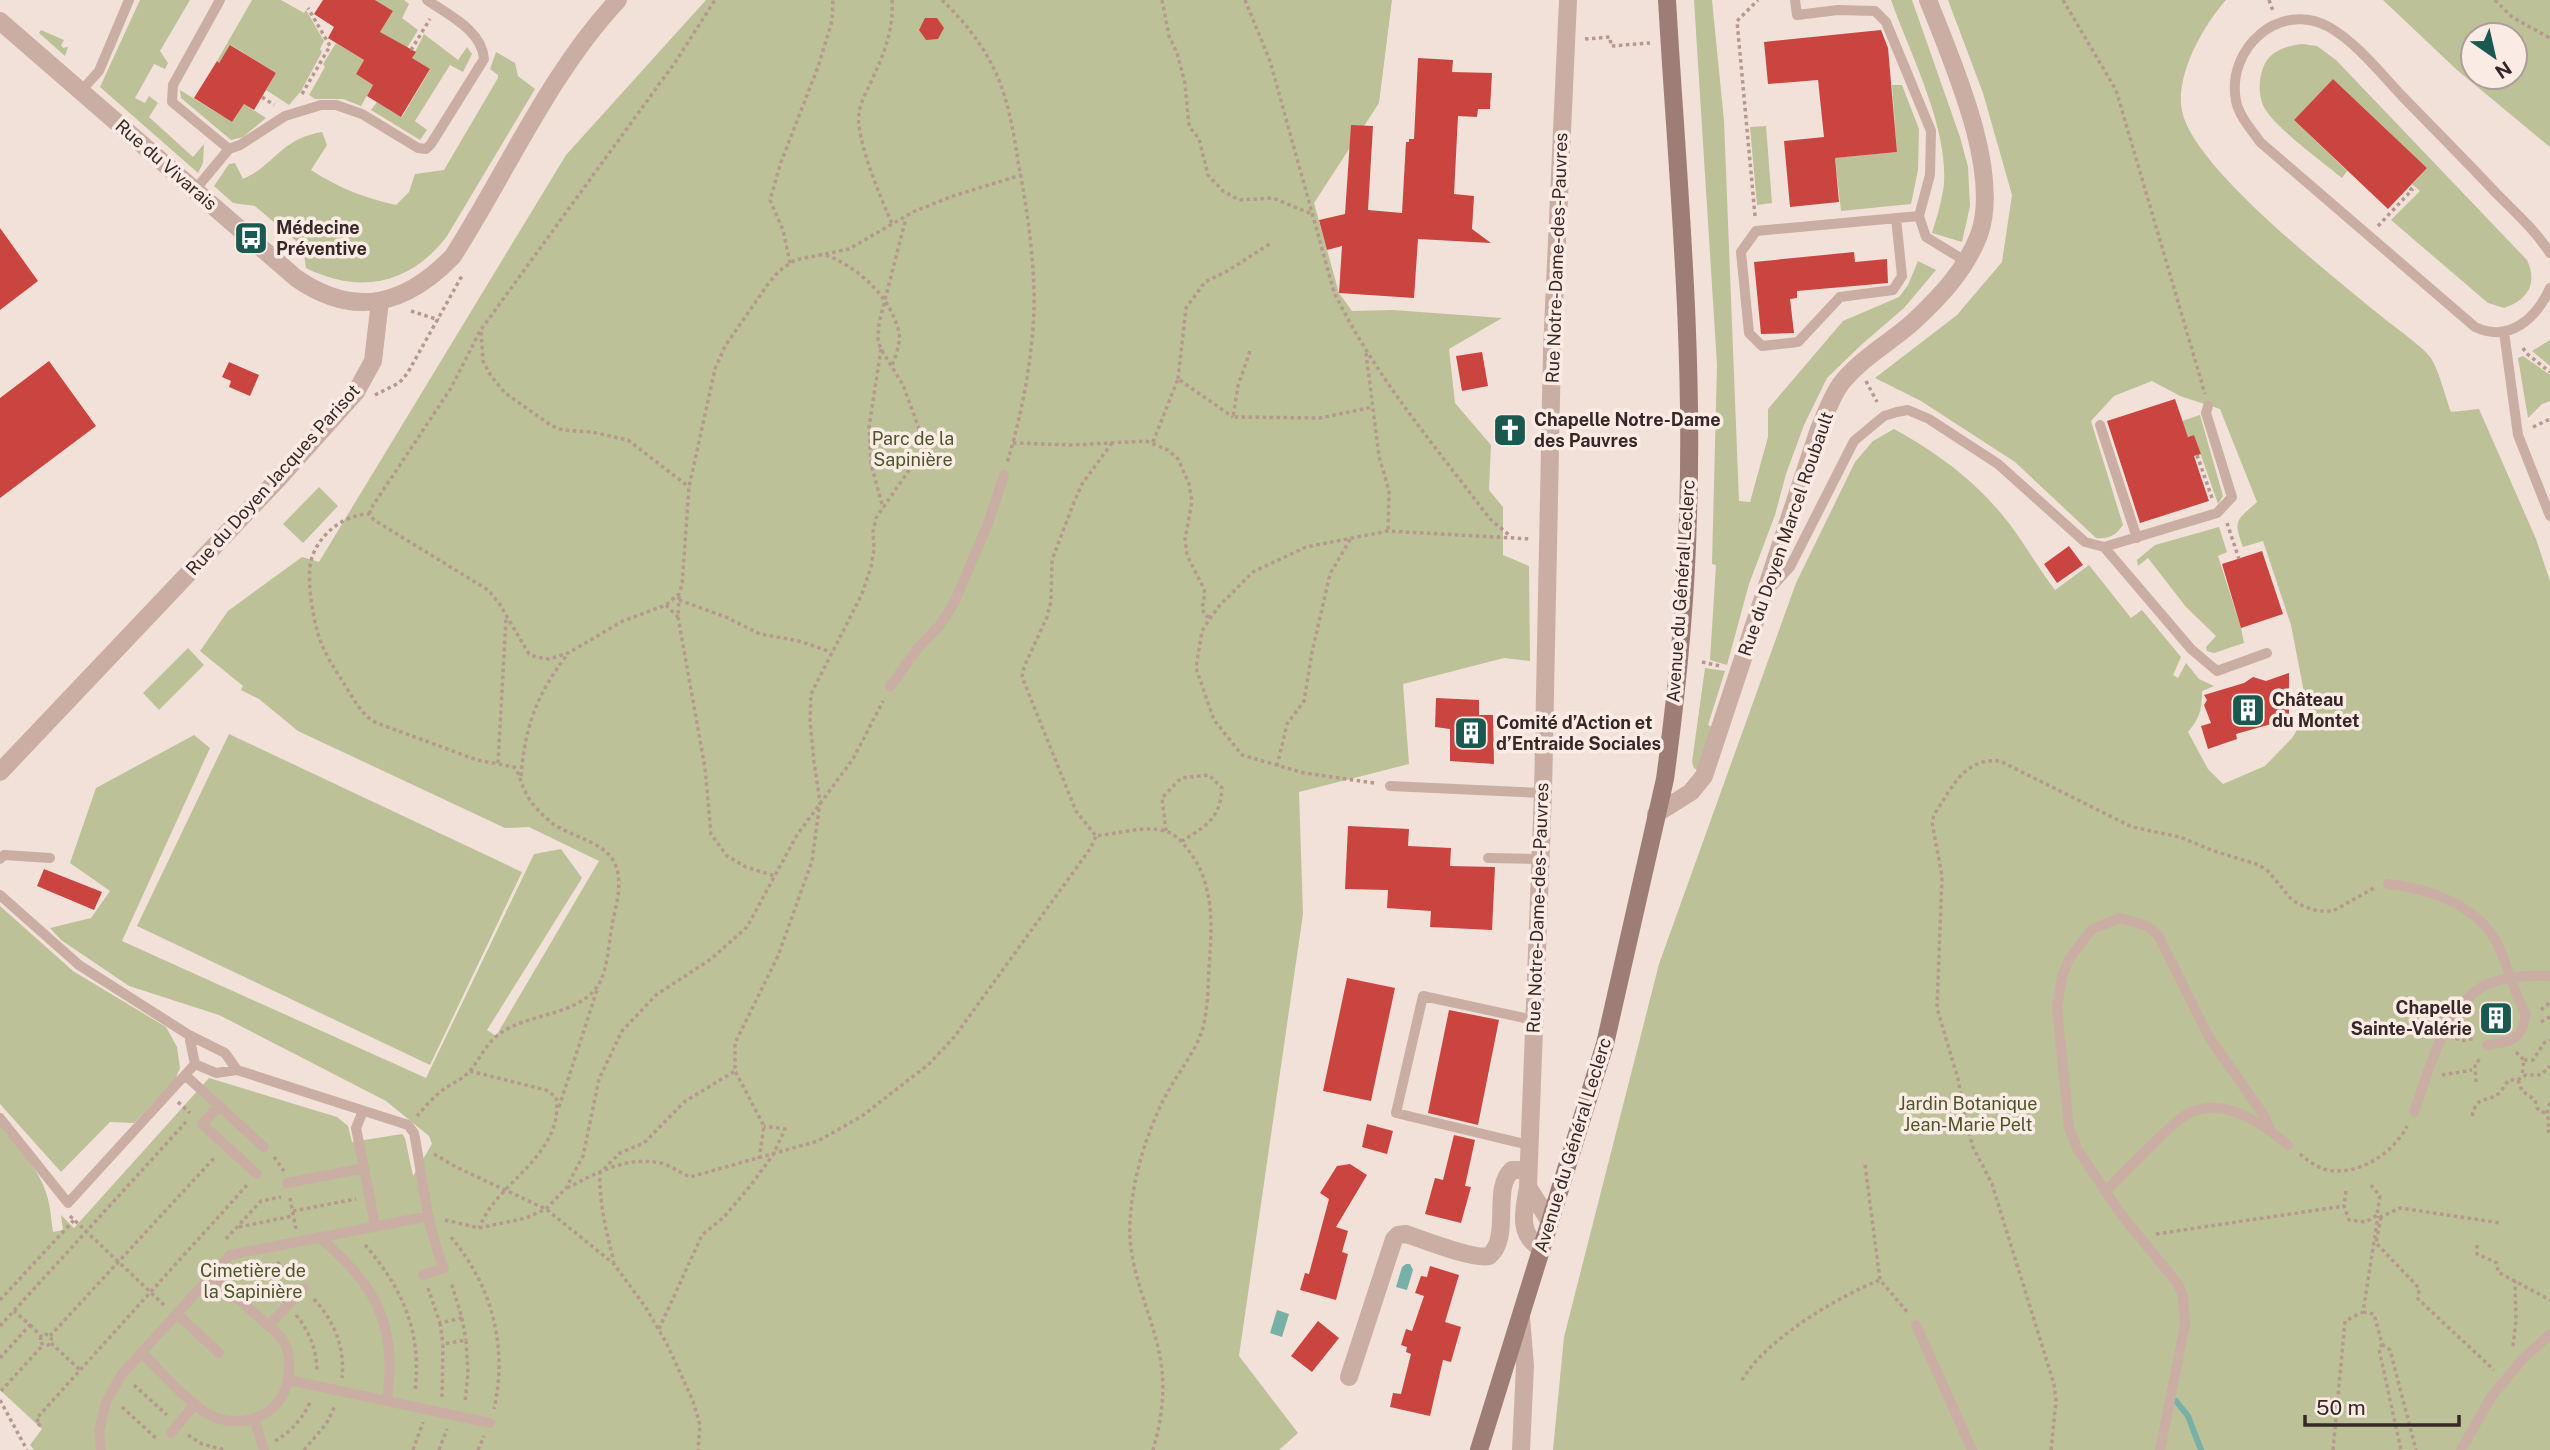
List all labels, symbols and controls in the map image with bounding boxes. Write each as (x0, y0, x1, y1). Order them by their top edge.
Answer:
north arrow (2459, 21, 2529, 91)
text: N (2491, 57, 2516, 83)
street label: Rue du Vivarais (111, 115, 221, 214)
street label: Rue Notre-Dame-des-Pauvres (1542, 132, 1571, 384)
place label: Médecine Préventive (276, 217, 367, 259)
bus stop icon: Médecine Préventive (232, 219, 270, 257)
street label: Rue du Doyen Jacques Parisot (181, 380, 364, 579)
place label: Chapelle Notre-Dame des Pauvres (1534, 409, 1721, 451)
street label: Rue du Doyen Marcel Roubault (1734, 409, 1837, 659)
church icon: Chapelle Notre-Dame des Pauvres (1491, 411, 1529, 449)
park label: Parc de la Sapinière (872, 428, 954, 470)
street label: Avenue du Général Leclerc (1662, 479, 1699, 703)
place label: Château du Montet (2272, 689, 2359, 731)
building icon: Château du Montet (2229, 691, 2267, 729)
place label: Comité d’Action et d’Entraide Sociales (1496, 712, 1661, 754)
building icon: Comité d’Action et d’Entraide Sociales (1452, 714, 1490, 752)
street label: Rue Notre-Dame-des-Pauvres (1523, 782, 1552, 1034)
place label: Chapelle Sainte-Valérie (2350, 997, 2472, 1039)
building icon: Chapelle Sainte-Valérie (2477, 999, 2515, 1037)
street label: Avenue du Général Leclerc (1530, 1035, 1615, 1255)
park label: Jardin Botanique Jean-Marie Pelt (1898, 1093, 2038, 1135)
park label: Cimetière de la Sapinière (200, 1260, 306, 1302)
scale bar (2305, 1384, 2459, 1428)
text: 50 m (2316, 1395, 2366, 1420)

